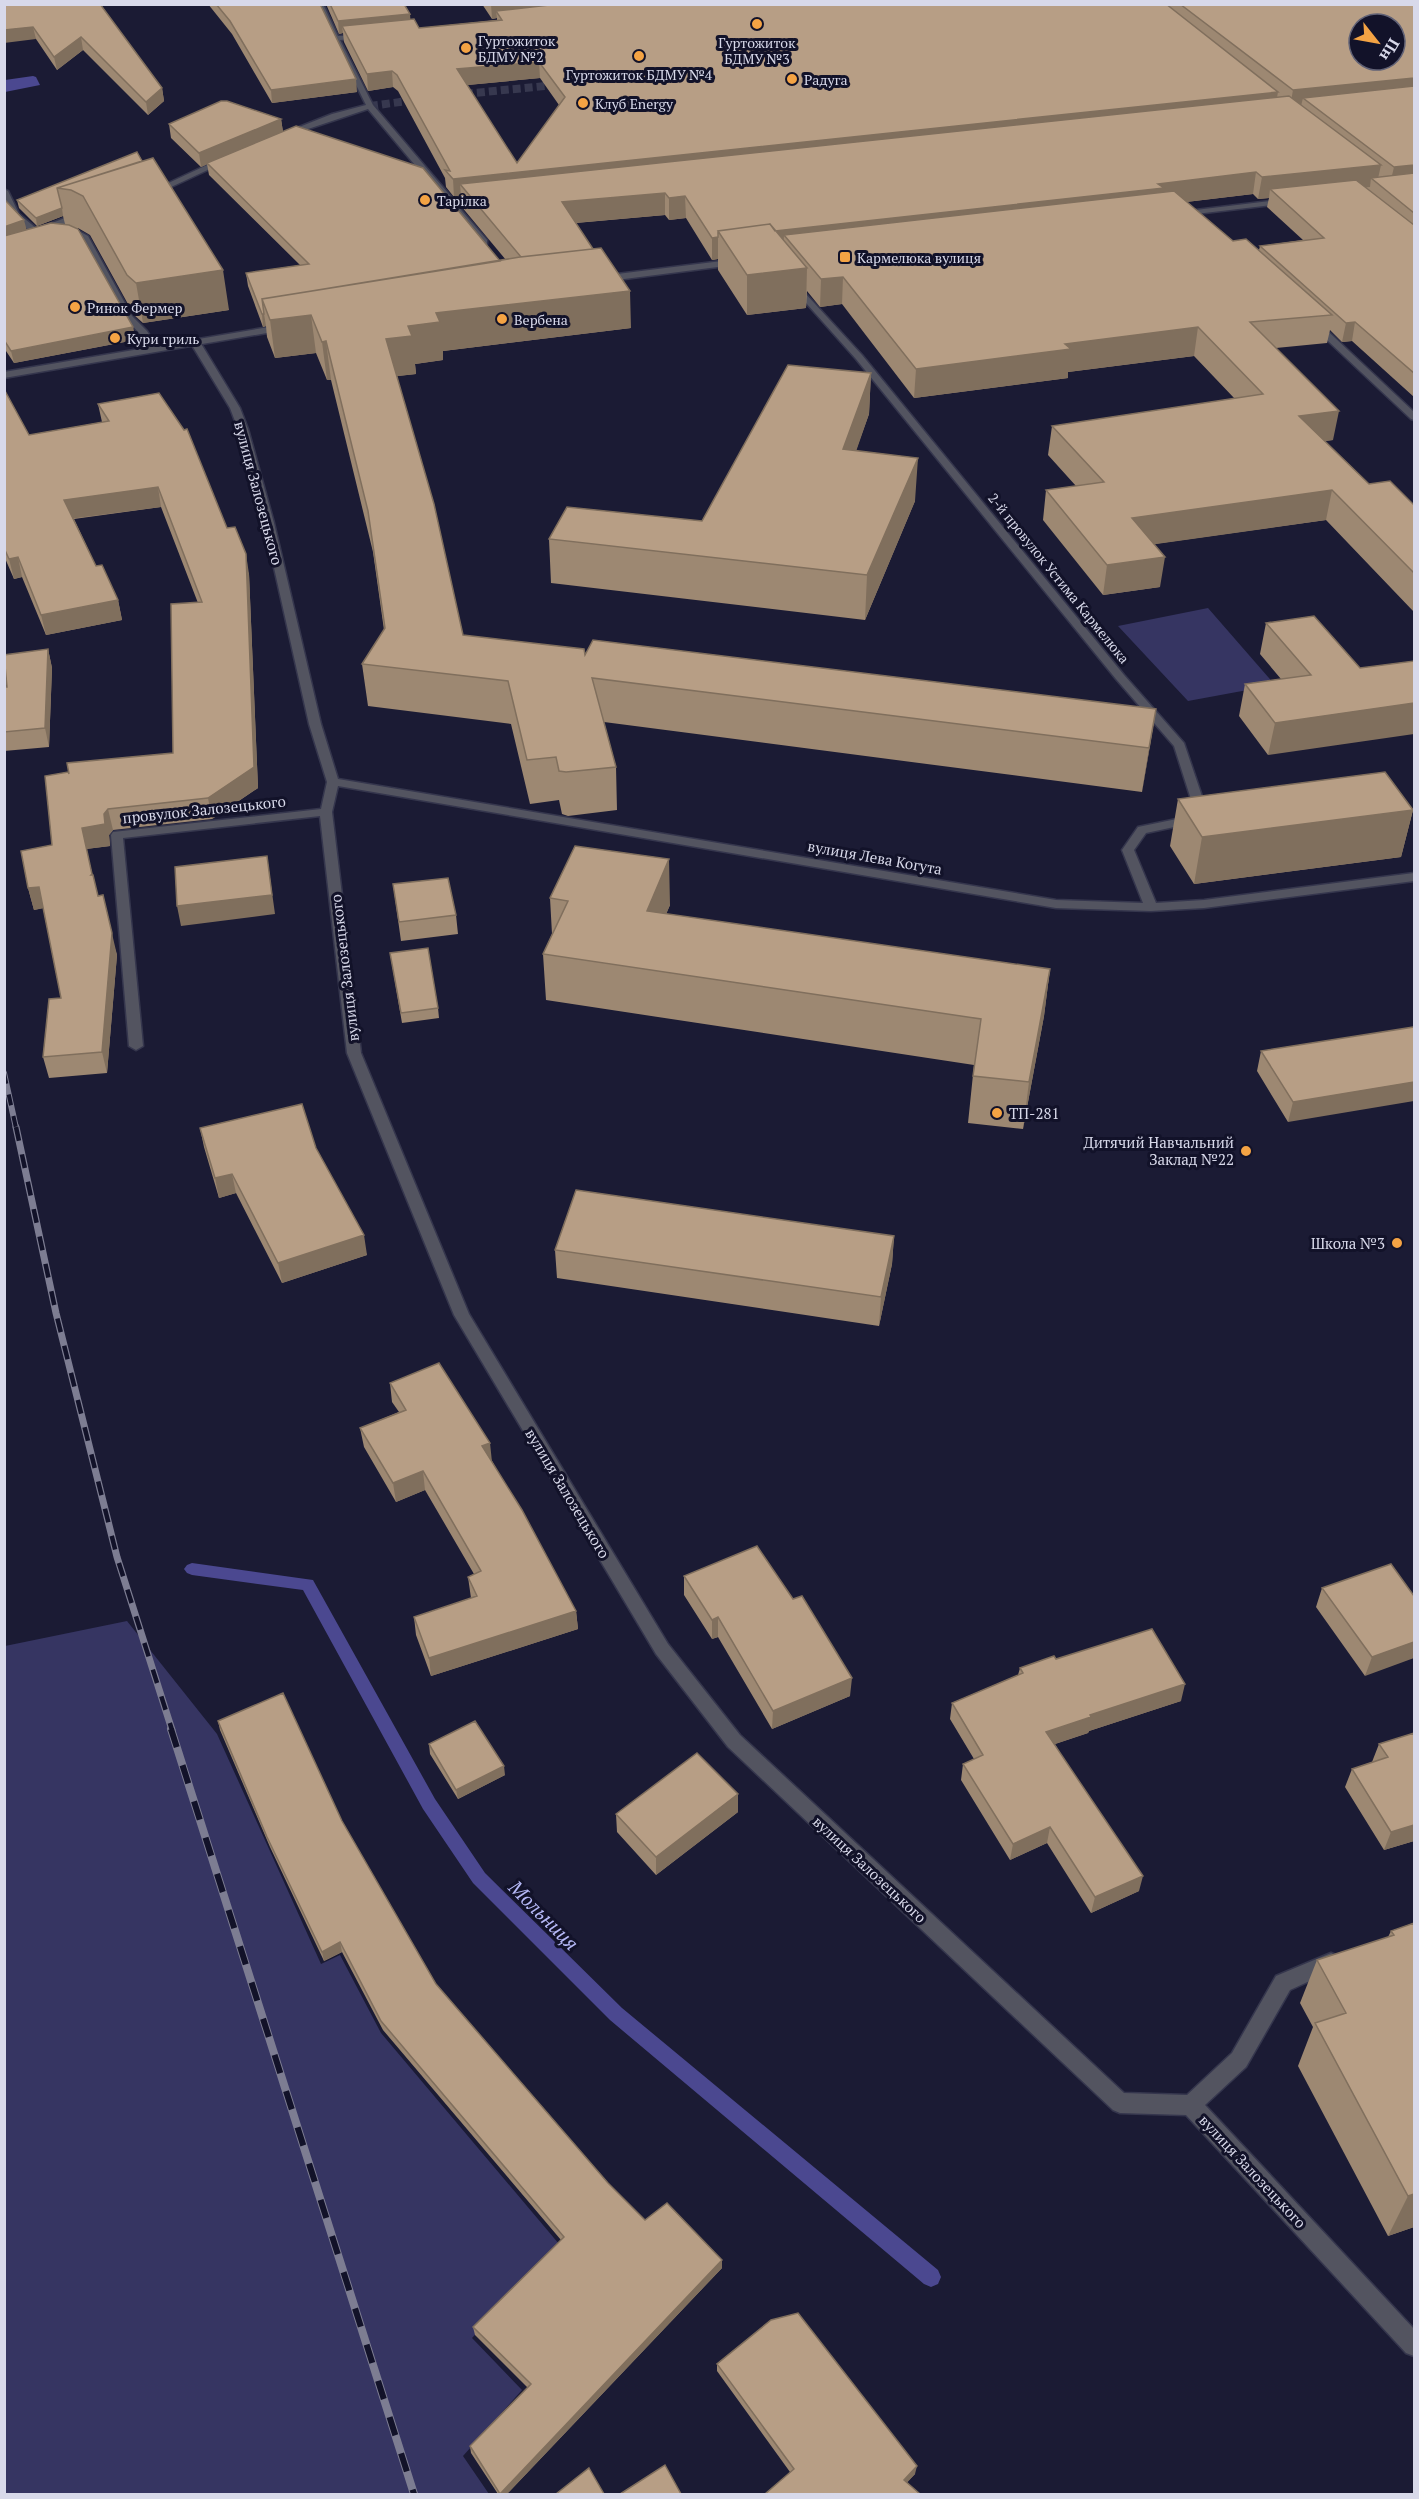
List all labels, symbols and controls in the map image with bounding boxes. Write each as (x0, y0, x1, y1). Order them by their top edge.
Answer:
north arrow (1347, 12, 1407, 72)
marker: Гуртожиток БДМУ №3 (750, 17, 764, 31)
place label: Гуртожиток БДМУ №2 (478, 31, 556, 66)
place label: Гуртожиток БДМУ №3 (718, 33, 796, 68)
text: Пн (1374, 34, 1405, 65)
marker: Гуртожиток БДМУ №2 (459, 41, 473, 55)
marker: Гуртожиток БДМУ №4 (632, 49, 646, 63)
place label: Гуртожиток БДМУ №4 (566, 65, 713, 84)
place label: Радуга (804, 70, 848, 89)
marker: Радуга (785, 72, 799, 86)
place label: Клуб Energy (595, 94, 674, 113)
marker: Клуб Energy (576, 96, 590, 110)
place label: Тарiлка (437, 191, 487, 210)
marker: Тарiлка (418, 193, 432, 207)
place label: Кармелюка вулиця (857, 248, 981, 267)
marker: Кармелюка вулиця (838, 250, 852, 264)
place label: Ринок Фермер (87, 298, 182, 317)
marker: Ринок Фермер (68, 300, 82, 314)
place label: Вербена (514, 310, 568, 329)
marker: Вербена (495, 312, 509, 326)
place label: Кури гриль (127, 329, 199, 348)
marker: Кури гриль (108, 331, 122, 345)
street label: вулиця Залозецького (230, 419, 288, 567)
street label: 2-й провулок Устима Кармелюка (984, 489, 1134, 667)
street label: провулок Залозецького (121, 790, 287, 828)
street label: вулиця Лева Когута (806, 835, 944, 879)
street label: вулиця Залозецького (325, 893, 363, 1043)
place label: ТП-281 (1009, 1103, 1059, 1123)
marker: ТП-281 (990, 1106, 1004, 1120)
place label: Дитячий Навчальний Заклад №22 (1083, 1132, 1234, 1169)
marker: Дитячий Навчальний Заклад №22 (1239, 1144, 1253, 1158)
place label: Школа №3 (1311, 1233, 1385, 1253)
marker: Школа №3 (1390, 1236, 1404, 1250)
street label: вулиця Залозецького (521, 1424, 615, 1562)
street label: вулиця Залозецького (809, 1811, 931, 1927)
water label: Мольниця (502, 1873, 585, 1956)
street label: вулиця Залозецького (1195, 2110, 1311, 2232)

